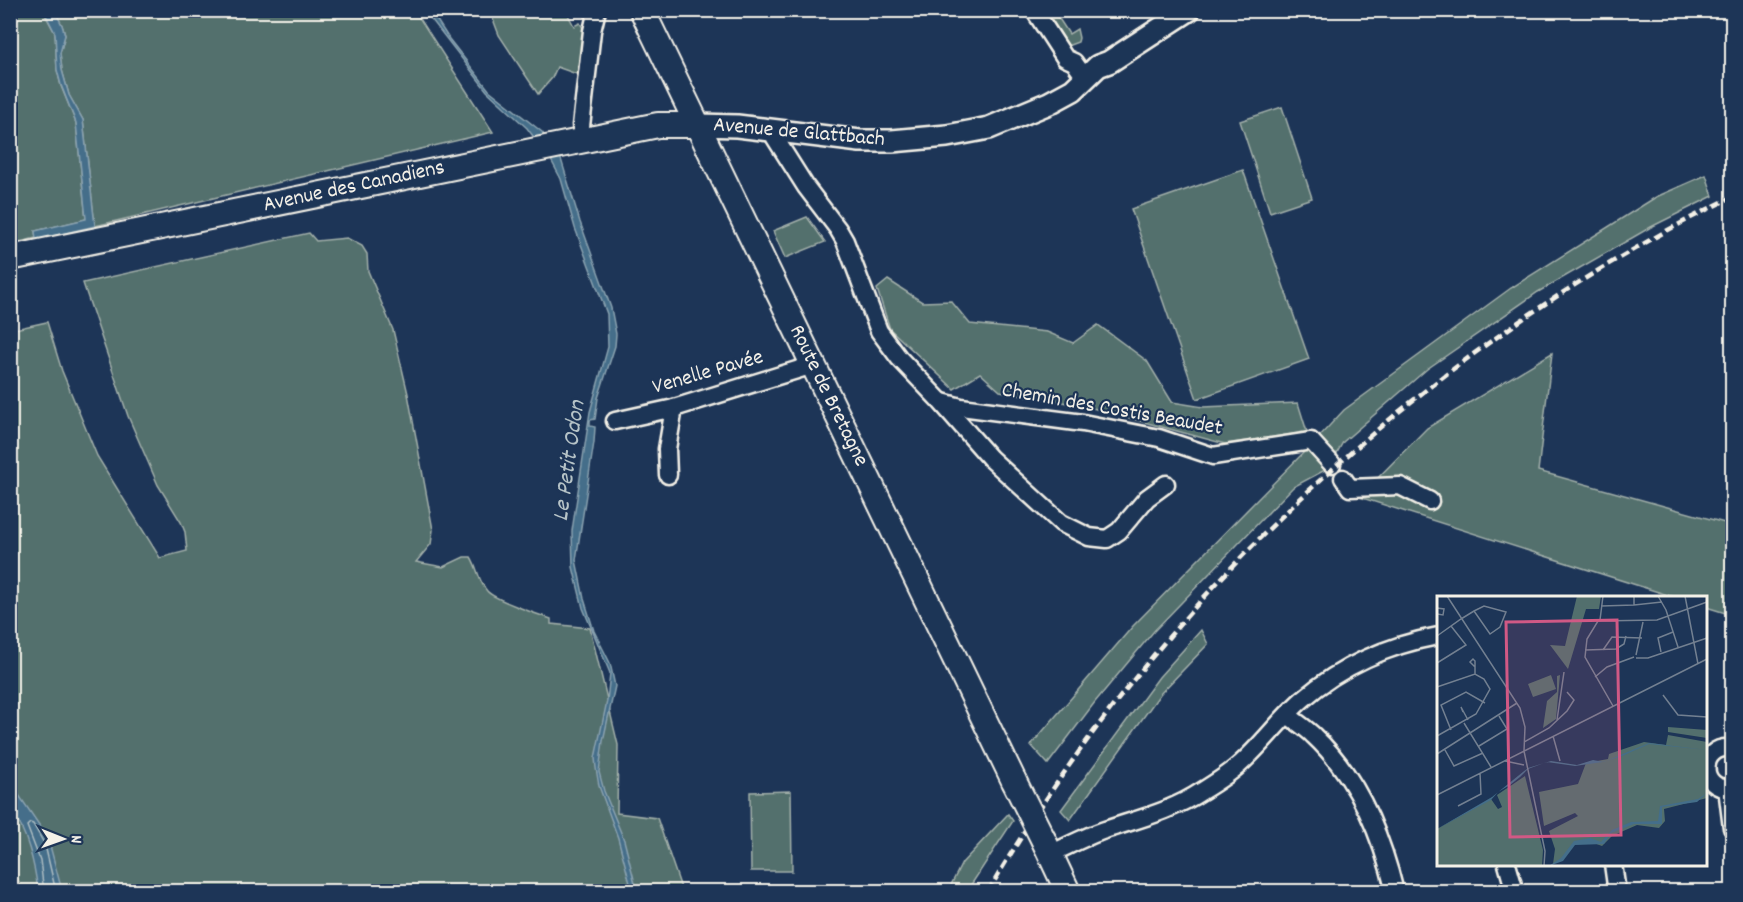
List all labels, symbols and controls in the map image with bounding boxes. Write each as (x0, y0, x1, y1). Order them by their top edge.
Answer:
street label: Avenue de Glattbach (712, 110, 886, 156)
street label: Avenue des Canadiens (260, 153, 448, 221)
street label: Route de Bretagne (780, 320, 876, 472)
street label: Venelle Pavée (649, 342, 767, 404)
street label: Chemin des Costis Beaudet (999, 375, 1225, 445)
water label: Le Petit Odon (545, 397, 595, 524)
inset map (1437, 596, 1707, 866)
north arrow (33, 809, 93, 869)
text: N (64, 835, 87, 843)

